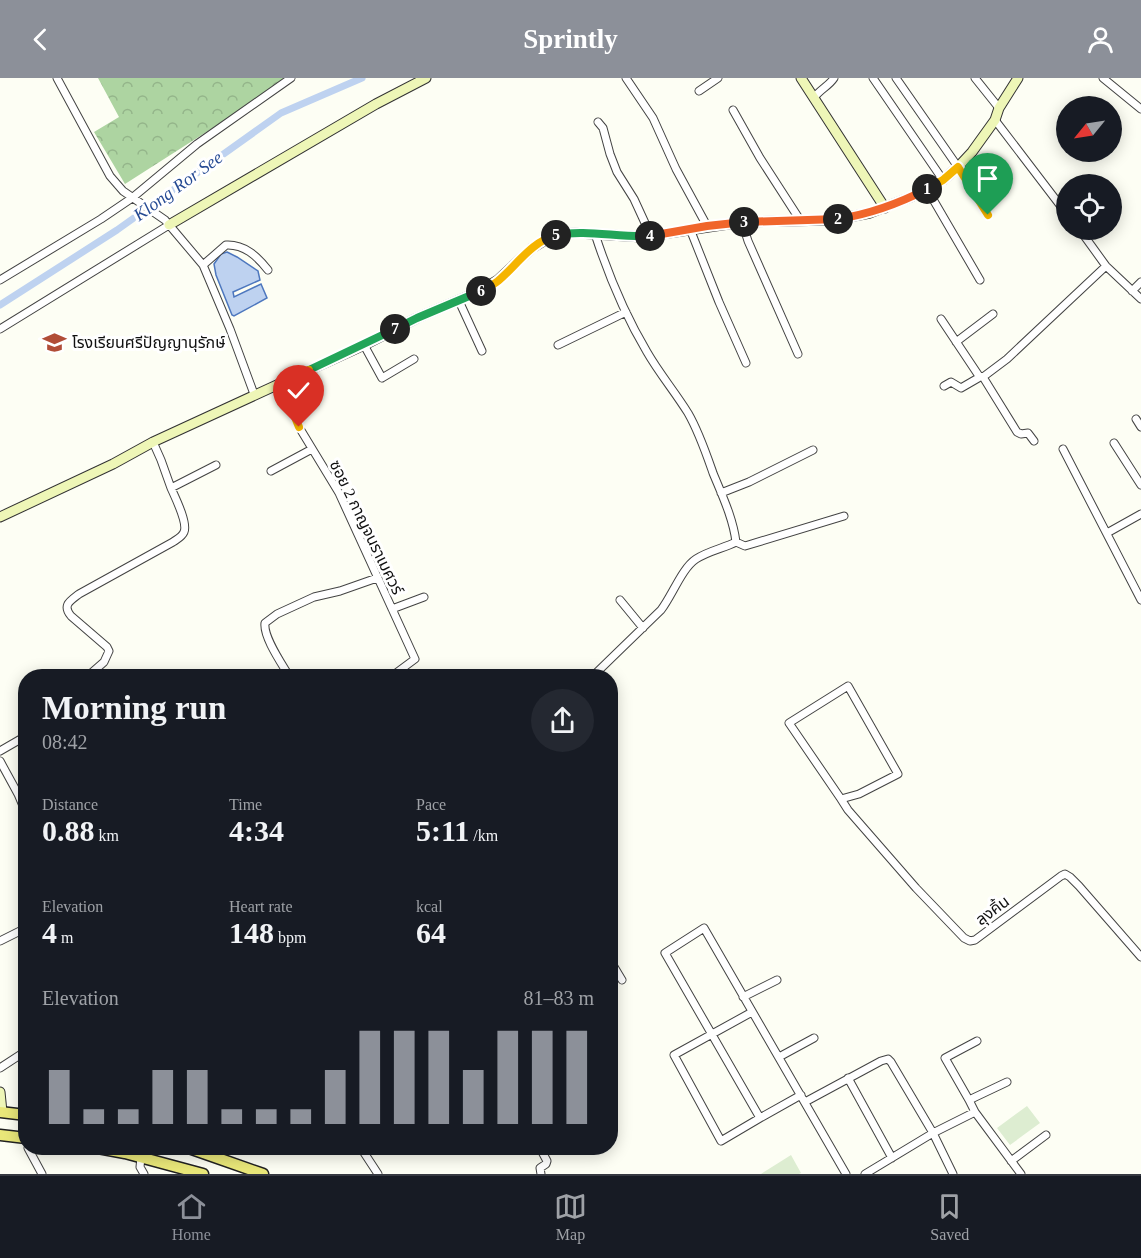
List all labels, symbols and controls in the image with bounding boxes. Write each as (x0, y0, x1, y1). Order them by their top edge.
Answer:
icon: back (24, 23, 57, 56)
icon: person (1084, 23, 1117, 56)
text: Sprintly (523, 24, 618, 54)
north arrow (1056, 96, 1122, 162)
map controls (1056, 96, 1122, 240)
water label: Klong Ror See (129, 147, 226, 226)
pin (962, 153, 1013, 215)
icon: arrive (971, 162, 1004, 195)
pin: 1 (912, 174, 942, 204)
button: locate (1056, 174, 1122, 240)
text: 1 (923, 180, 931, 197)
pin: 2 (823, 204, 853, 234)
pin: 3 (729, 207, 759, 237)
text: 2 (834, 210, 842, 227)
text: 3 (740, 213, 748, 230)
pin: 5 (541, 220, 571, 250)
pin: 4 (635, 221, 665, 251)
text: 5 (552, 226, 560, 243)
text: 4 (646, 227, 654, 244)
pin: 6 (466, 276, 496, 306)
text: 6 (477, 282, 485, 299)
pin: 7 (380, 314, 410, 344)
text: 7 (391, 320, 399, 337)
school or university icon: โรงเรียนศรีปัญญานุรักษ์ (41, 329, 67, 355)
place label: โรงเรียนศรีปัญญานุรักษ์ (72, 334, 225, 352)
pin (273, 365, 324, 427)
icon: check (282, 374, 315, 407)
street label: ซอย 2 กาญจนราเมศวร์ (327, 457, 407, 598)
button: share (531, 689, 594, 752)
text: Morning run (42, 690, 226, 726)
text: 08:42 (42, 731, 88, 753)
text: Distance (42, 796, 98, 813)
text: Time (229, 796, 262, 813)
text: Pace (416, 796, 446, 813)
text: 0.88 (42, 814, 95, 847)
text: 4:34 (229, 814, 284, 847)
text: 5:11 (416, 814, 469, 847)
text: km (95, 827, 119, 844)
text: /km (469, 827, 498, 844)
street label: ลุงคิ้น (971, 891, 1013, 929)
text: Elevation (42, 898, 103, 915)
text: Heart rate (229, 898, 293, 915)
text: kcal (416, 898, 443, 915)
text: 4 (42, 916, 57, 949)
text: 148 (229, 916, 274, 949)
text: 64 (416, 916, 446, 949)
text: m (57, 929, 73, 946)
text: bpm (274, 929, 306, 946)
text: Elevation (42, 987, 119, 1009)
text: 81–83 m (523, 987, 594, 1009)
tab: Home (172, 1190, 211, 1244)
tab: Map (554, 1190, 587, 1244)
tab: Saved (930, 1190, 969, 1244)

